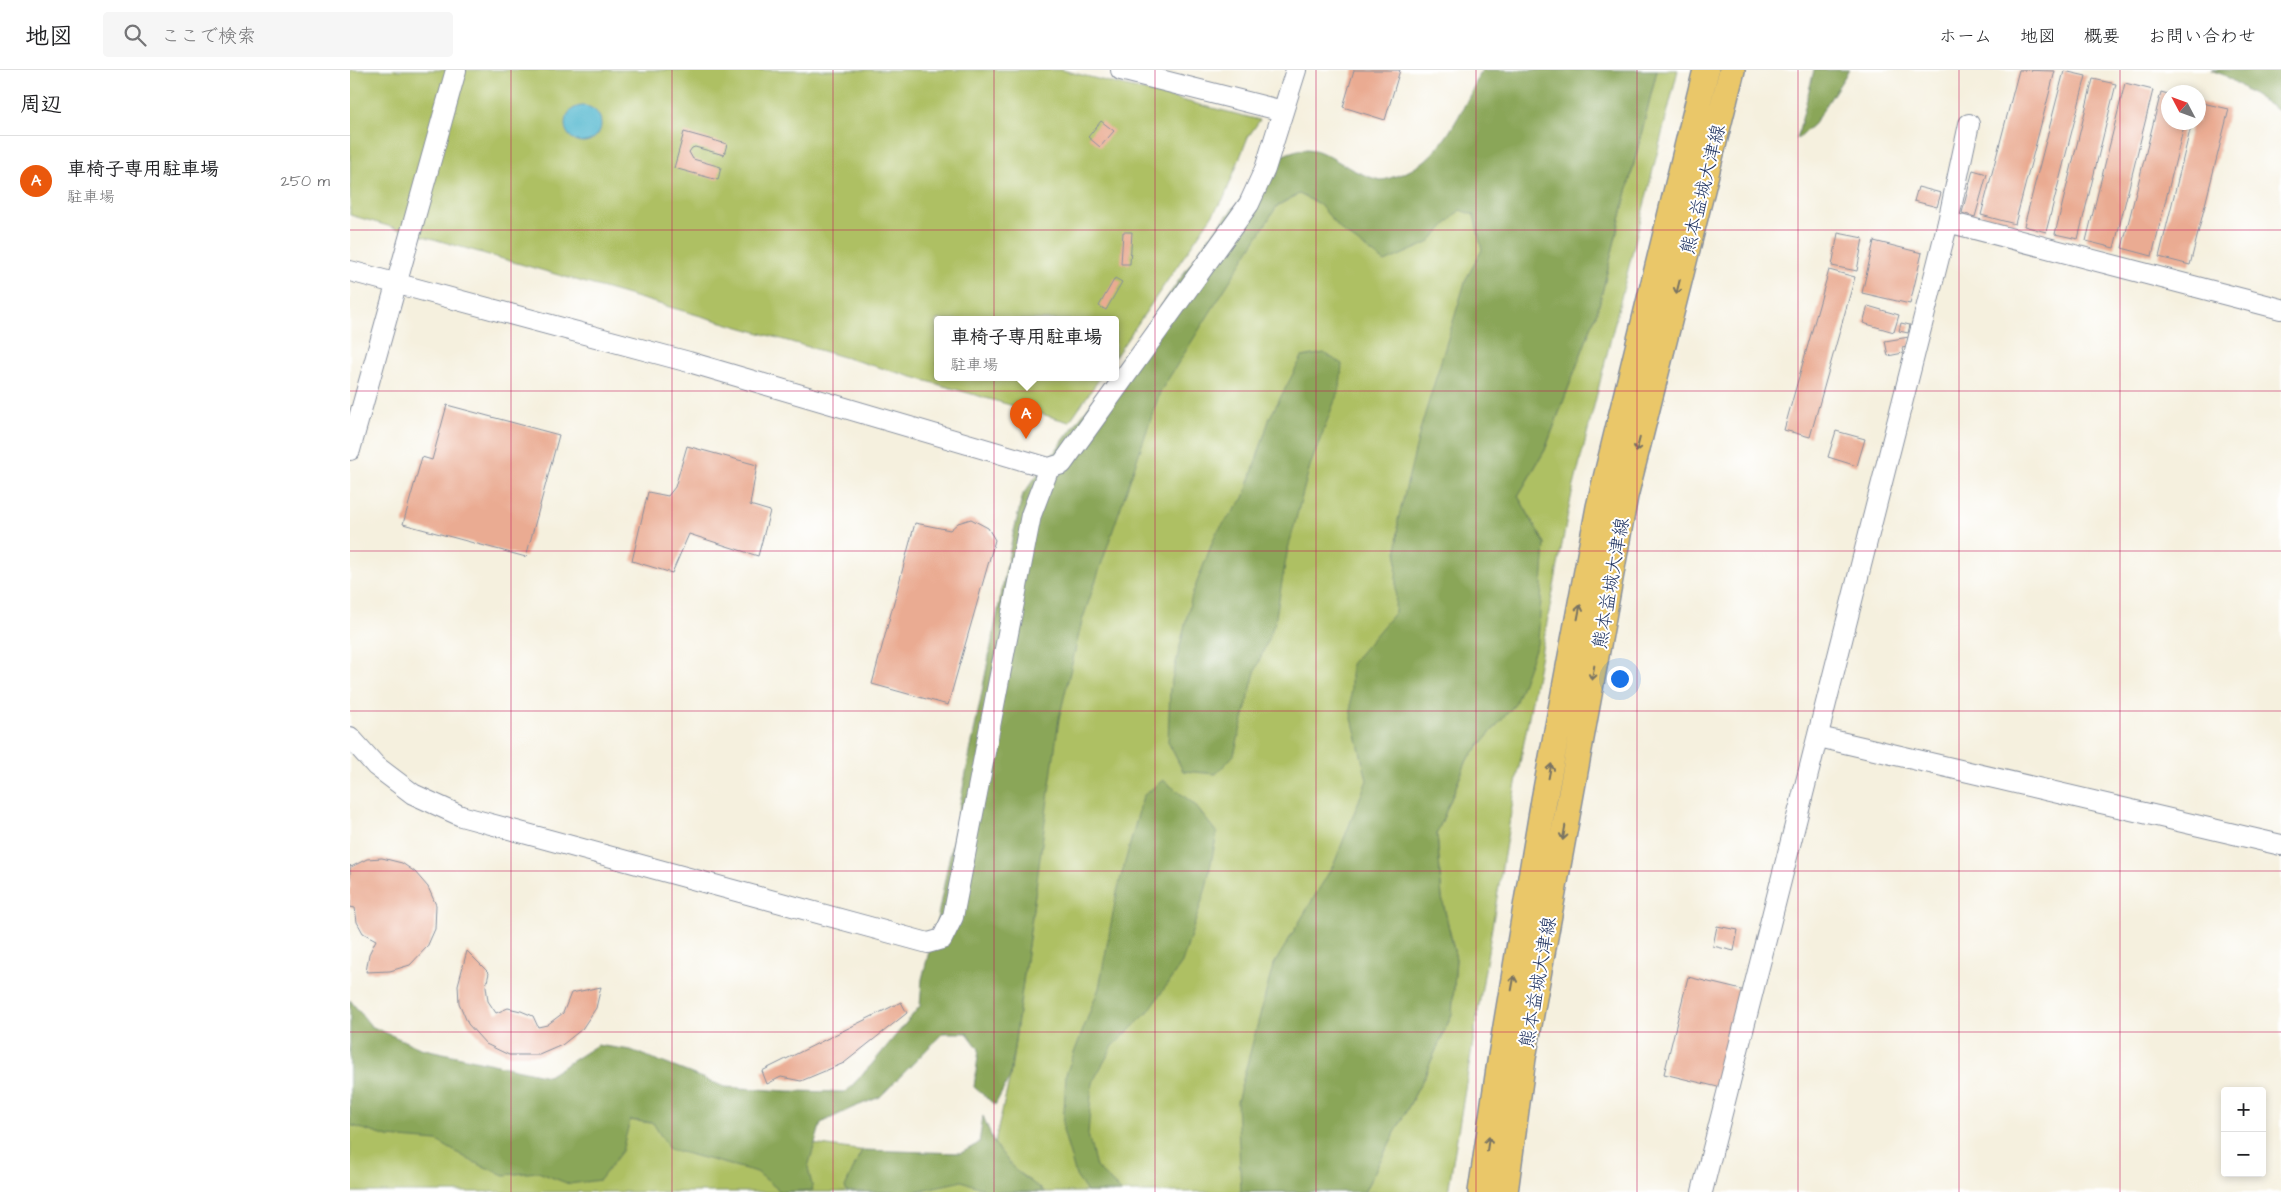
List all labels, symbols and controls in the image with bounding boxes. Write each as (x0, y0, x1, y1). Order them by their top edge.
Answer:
search box (103, 12, 453, 57)
text: 地図 (25, 20, 73, 54)
icon: search (121, 21, 149, 49)
text: ここで検索 (161, 23, 256, 50)
text: ホーム (1939, 24, 1992, 49)
text: 地図 (2020, 24, 2056, 49)
text: 概要 (2084, 24, 2120, 49)
text: お問い合わせ (2148, 24, 2256, 49)
north arrow (2161, 85, 2206, 130)
text: 周辺 (20, 90, 62, 119)
street label: 熊本益城大津線 (1674, 122, 1733, 257)
text: 車椅子専用駐車場 (67, 156, 219, 183)
text: A (31, 170, 41, 192)
text: 250 m (281, 170, 330, 192)
text: 駐車場 (67, 186, 115, 208)
one-way arrow (1672, 279, 1682, 295)
popup (934, 316, 1119, 381)
text: 車椅子専用駐車場 (950, 324, 1103, 351)
text: 駐車場 (950, 354, 999, 376)
pin: A (1010, 398, 1042, 439)
one-way arrow (1633, 436, 1642, 452)
street label: 熊本益城大津線 (1587, 515, 1636, 651)
one-way arrow (1575, 604, 1585, 620)
one-way arrow (1588, 664, 1598, 680)
your location (1607, 666, 1633, 692)
one-way arrow (1545, 764, 1555, 780)
one-way arrow (1559, 824, 1569, 840)
street label: 熊本益城大津線 (1514, 914, 1563, 1050)
one-way arrow (1509, 976, 1519, 992)
map controls (2221, 1087, 2266, 1177)
button: + (2221, 1087, 2266, 1132)
button: − (2221, 1132, 2266, 1177)
one-way arrow (1483, 1136, 1493, 1152)

